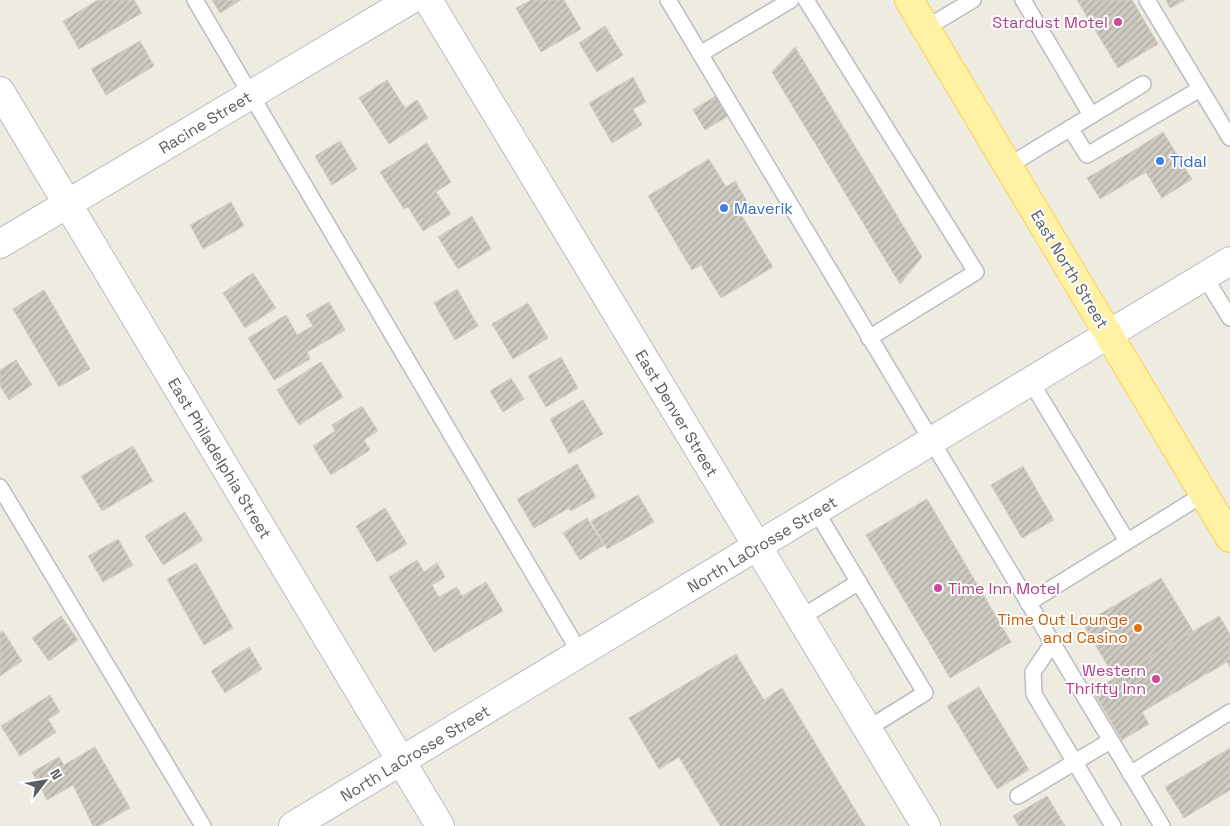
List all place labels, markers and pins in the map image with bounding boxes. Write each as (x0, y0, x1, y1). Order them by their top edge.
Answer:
place label: Stardust Motel (992, 12, 1108, 33)
marker: Stardust Motel (1112, 16, 1124, 28)
place label: Tidal (1170, 151, 1207, 172)
marker: Tidal (1154, 155, 1166, 167)
place label: Maverik (734, 198, 793, 219)
marker: Maverik (718, 202, 730, 214)
place label: Time Inn Motel (948, 578, 1060, 599)
marker: Time Inn Motel (932, 582, 944, 594)
place label: Time Out Lounge and Casino (998, 609, 1128, 648)
marker: Time Out Lounge and Casino (1132, 622, 1144, 634)
place label: Western Thrifty Inn (1065, 660, 1146, 699)
marker: Western Thrifty Inn (1150, 673, 1162, 685)

